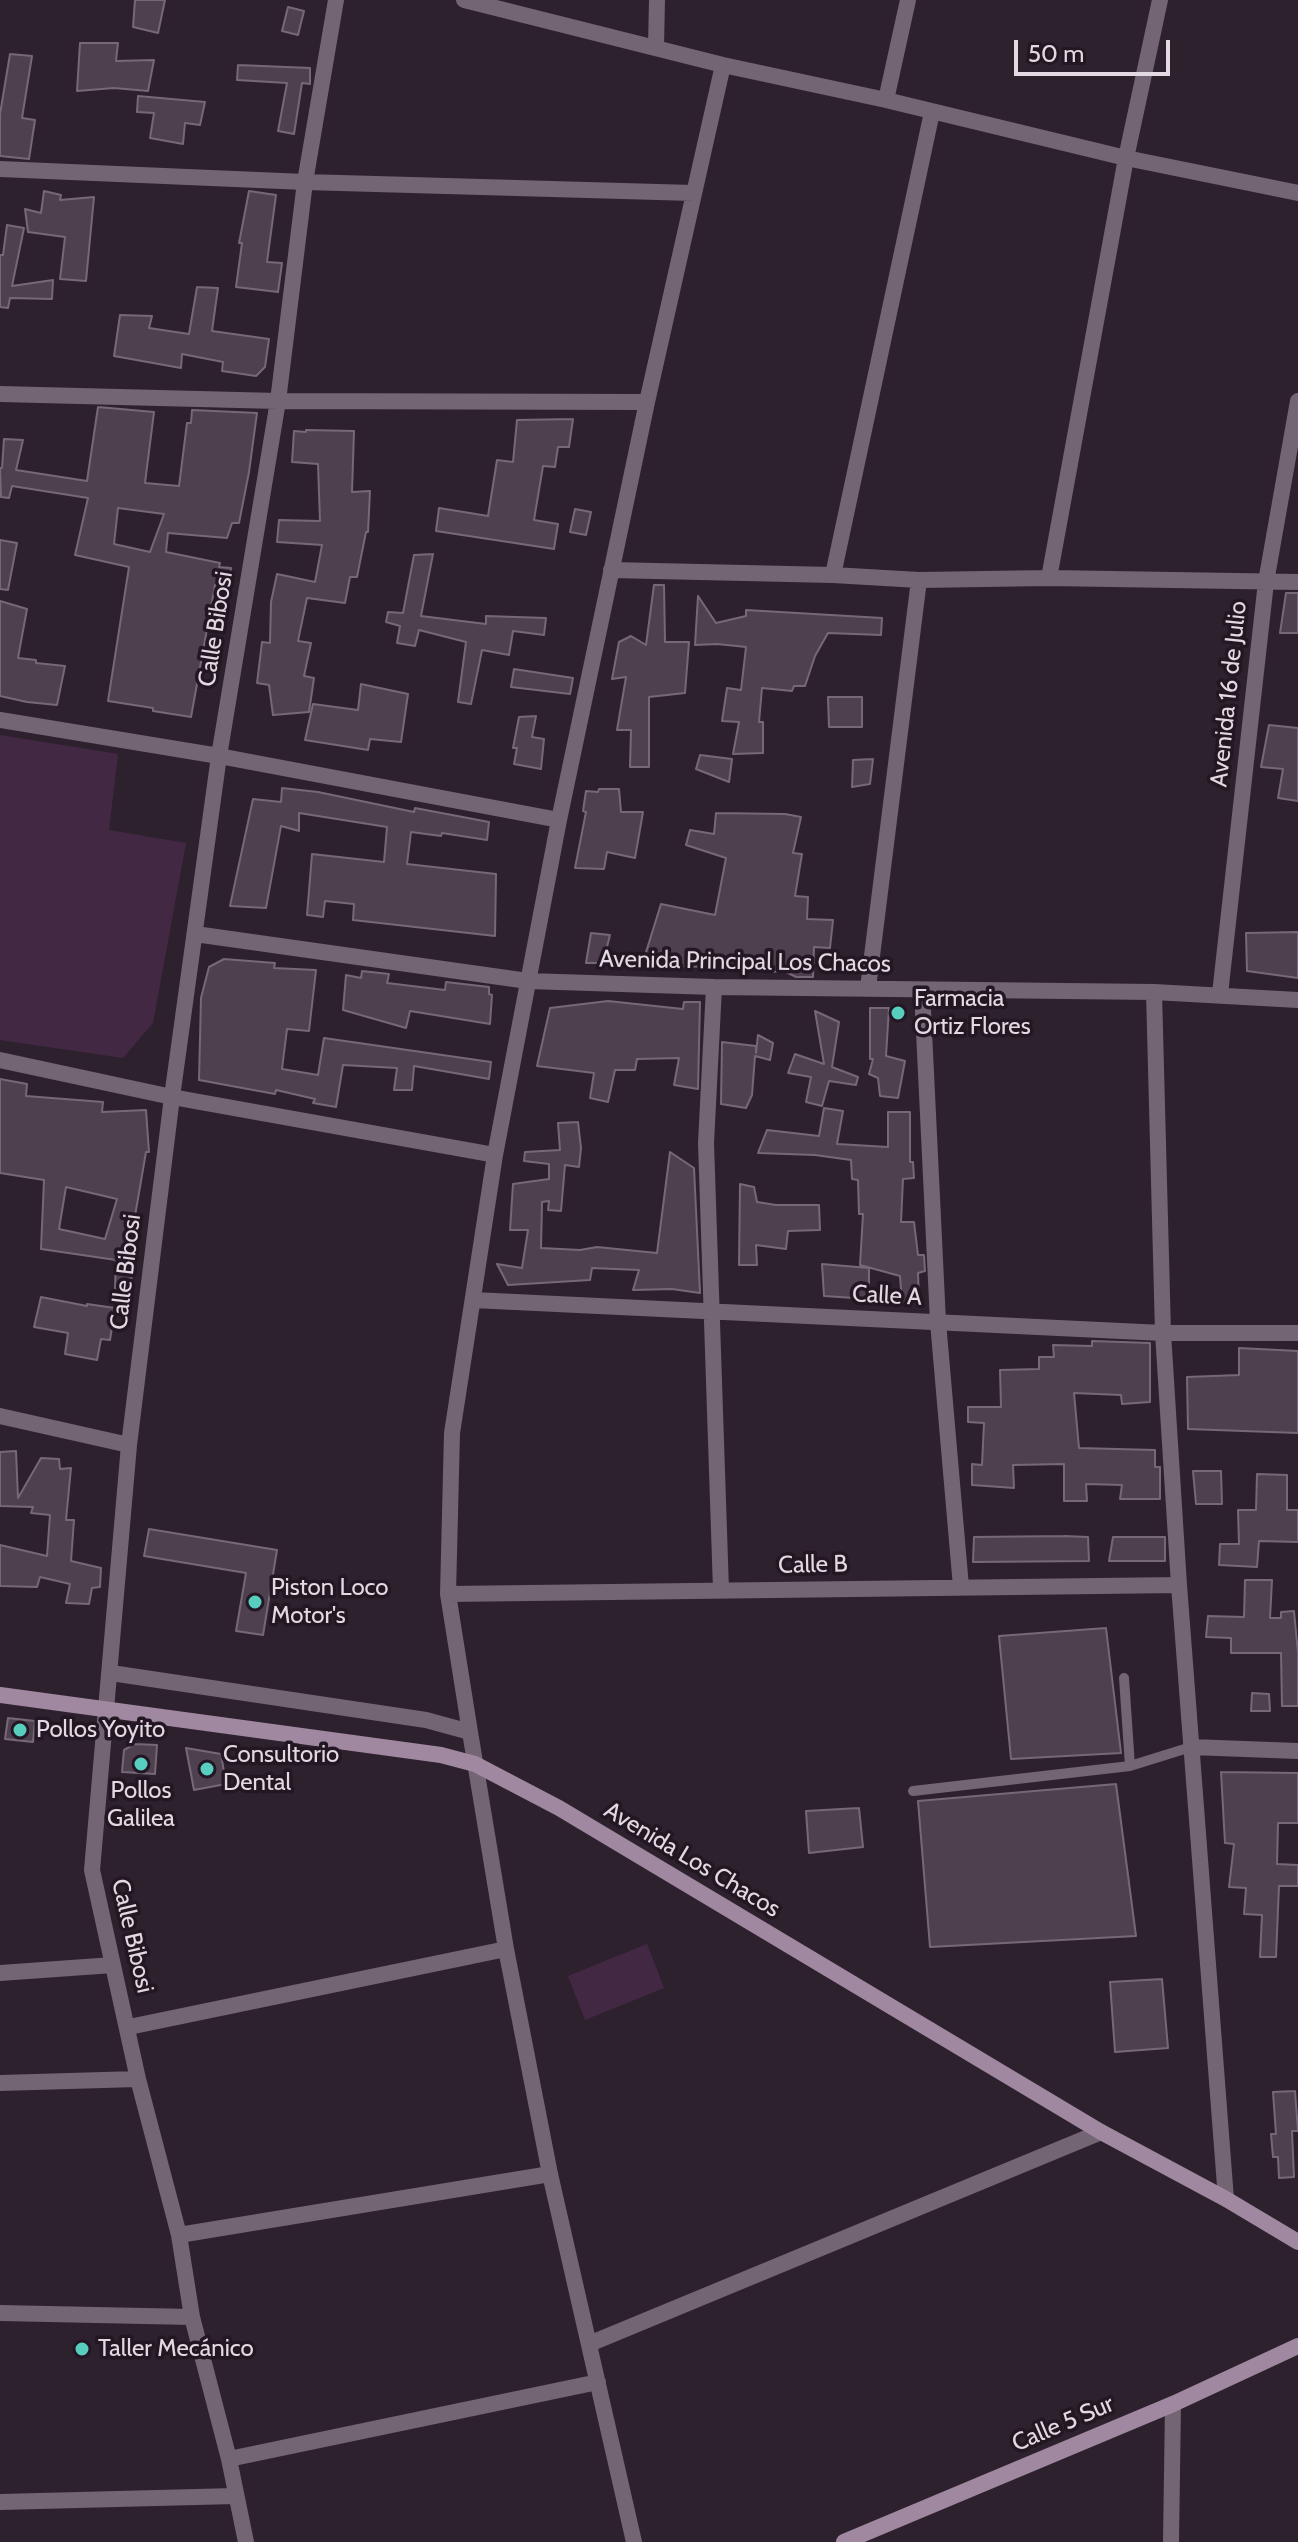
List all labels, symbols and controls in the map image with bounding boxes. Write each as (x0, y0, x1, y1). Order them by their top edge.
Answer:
scale bar (1018, 24, 1174, 74)
text: 50 m (1028, 39, 1084, 68)
street label: Calle Bibosi (193, 569, 239, 689)
street label: Avenida 16 de Julio (1205, 600, 1253, 788)
street label: Avenida Principal Los Chacos (599, 945, 891, 979)
place label: Farmacia Ortiz Flores (914, 985, 1031, 1041)
marker: Farmacia Ortiz Flores (889, 1004, 907, 1022)
street label: Calle Bibosi (105, 1213, 147, 1331)
street label: Calle A (851, 1280, 923, 1312)
street label: Calle B (778, 1550, 848, 1580)
place label: Piston Loco Motor's (271, 1574, 389, 1630)
marker: Piston Loco Motor's (246, 1593, 264, 1611)
place label: Pollos Yoyito (36, 1716, 165, 1744)
marker: Pollos Yoyito (11, 1721, 29, 1739)
place label: Consultorio Dental (223, 1741, 339, 1797)
marker: Pollos Galilea (132, 1755, 150, 1773)
marker: Consultorio Dental (198, 1760, 216, 1778)
place label: Pollos Galilea (107, 1777, 175, 1833)
street label: Avenida Los Chacos (599, 1796, 785, 1924)
street label: Calle Bibosi (105, 1876, 159, 1996)
place label: Taller Mecánico (98, 2335, 254, 2363)
marker: Taller Mecánico (73, 2340, 91, 2358)
street label: Calle 5 Sur (1008, 2390, 1118, 2458)

